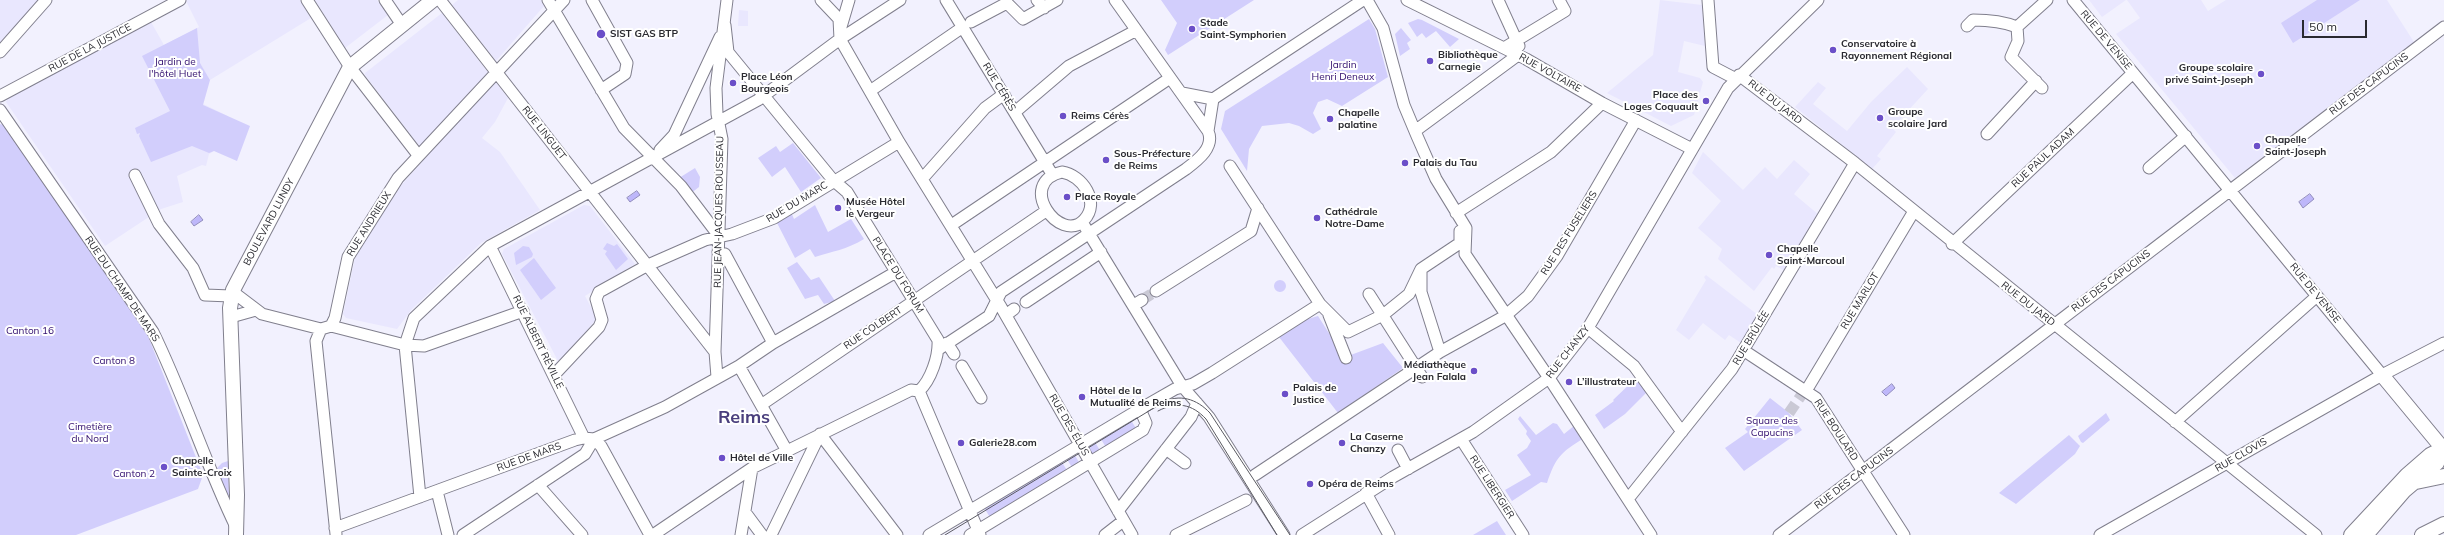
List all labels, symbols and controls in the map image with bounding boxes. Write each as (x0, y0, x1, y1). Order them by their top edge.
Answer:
street label: RUE DE VENISE (2078, 8, 2134, 72)
scale bar (2304, 12, 2369, 38)
place label: Stade Saint-Symphorien (1200, 17, 1286, 40)
text: 50 m (2309, 19, 2337, 34)
street label: RUE DE LA JUSTICE (47, 21, 133, 75)
marker: Stade Saint-Symphorien (1187, 24, 1197, 34)
marker: SIST GAS BTP (595, 28, 607, 40)
place label: SIST GAS BTP (610, 28, 678, 40)
place label: Conservatoire à Rayonnement Régional (1841, 38, 1952, 62)
marker: Conservatoire à Rayonnement Régional (1828, 45, 1838, 55)
place label: Bibliothèque Carnegie (1438, 49, 1498, 72)
street label: RUE DES CAPUCINS (2327, 50, 2411, 118)
street label: RUE VOLTAIRE (1517, 51, 1583, 95)
park label: Jardin de l'hôtel Huet (149, 56, 201, 80)
marker: Bibliothèque Carnegie (1425, 56, 1435, 66)
park label: Jardin Henri Deneux (1312, 59, 1374, 82)
street label: RUE CÉRÈS (980, 61, 1018, 113)
place label: Groupe scolaire privé Saint-Joseph (2165, 62, 2253, 86)
marker: Groupe scolaire privé Saint-Joseph (2256, 69, 2266, 79)
place label: Place Léon Bourgeois (741, 71, 793, 94)
street label: RUE DU JARD (1746, 77, 1804, 127)
marker: Place Léon Bourgeois (728, 78, 738, 88)
place label: Place des Loges Coquault (1624, 89, 1698, 112)
marker: Place des Loges Coquault (1701, 96, 1711, 106)
street label: RUE LINGUET (519, 104, 569, 162)
place label: Groupe scolaire Jard (1888, 106, 1947, 130)
place label: Chapelle palatine (1338, 107, 1379, 130)
place label: Reims Cérès (1071, 110, 1129, 122)
marker: Reims Cérès (1058, 111, 1068, 121)
marker: Groupe scolaire Jard (1875, 113, 1885, 123)
marker: Chapelle palatine (1325, 114, 1335, 124)
street label: RUE PAUL ADAM (2009, 126, 2077, 190)
place label: Chapelle Saint-Joseph (2265, 134, 2326, 158)
street label: RUE JEAN-JACQUES ROUSSEAU (712, 136, 726, 288)
marker: Chapelle Saint-Joseph (2252, 141, 2262, 151)
place label: Sous-Préfecture de Reims (1114, 148, 1191, 172)
marker: Sous-Préfecture de Reims (1101, 155, 1111, 165)
place label: Palais du Tau (1413, 157, 1477, 169)
marker: Palais du Tau (1400, 158, 1410, 168)
street label: BOULEVARD LUNDY (241, 176, 297, 268)
street label: RUE DU MARC (764, 179, 830, 225)
street label: RUE ANDRIEUX (344, 189, 394, 259)
street label: RUE DES FUSELIERS (1538, 189, 1600, 277)
place label: Place Royale (1075, 191, 1136, 203)
marker: Place Royale (1062, 192, 1072, 202)
place label: Musée Hôtel le Vergeur (846, 196, 905, 220)
marker: Musée Hôtel le Vergeur (833, 203, 843, 213)
place label: Cathédrale Notre-Dame (1325, 206, 1384, 230)
marker: Cathédrale Notre-Dame (1312, 213, 1322, 223)
street label: RUE DU CHAMP DE MARS (82, 234, 162, 344)
street label: PLACE DU FORUM (870, 235, 926, 315)
place label: Chapelle Saint-Marcoul (1777, 243, 1845, 266)
street label: RUE DES CAPUCINS (2069, 247, 2153, 315)
marker: Chapelle Saint-Marcoul (1764, 250, 1774, 260)
street label: RUE DE VENISE (2287, 261, 2343, 325)
street label: RUE MARLOT (1838, 270, 1882, 332)
street label: RUE DU JARD (1999, 279, 2057, 329)
street label: RUE ALBERT RÉVILLE (510, 293, 566, 391)
street label: RUE COLBERT (841, 304, 905, 352)
street label: RUE BRÛLÉE (1730, 309, 1772, 367)
street label: RUE CHANZY (1544, 323, 1592, 381)
park label: Canton 16 (6, 325, 54, 337)
park label: Canton 8 (93, 355, 135, 367)
place label: Médiathèque Jean Falala (1404, 359, 1466, 382)
marker: Médiathèque Jean Falala (1469, 366, 1479, 376)
place label: L’illustrateur (1577, 376, 1636, 388)
marker: L’illustrateur (1564, 377, 1574, 387)
place label: Palais de Justice (1293, 382, 1336, 406)
place label: Hôtel de la Mutualité de Reims (1090, 385, 1181, 408)
marker: Palais de Justice (1280, 389, 1290, 399)
street label: RUE DES ÉLUS (1046, 392, 1092, 458)
marker: Hôtel de la Mutualité de Reims (1077, 392, 1087, 402)
street label: RUE BOULARD (1811, 397, 1861, 463)
district label: Reims (718, 407, 770, 429)
park label: Square des Capucins (1746, 415, 1798, 438)
park label: Cimetière du Nord (68, 421, 112, 444)
place label: La Caserne Chanzy (1350, 431, 1403, 454)
street label: RUE CLOVIS (2213, 435, 2269, 475)
place label: Galerie28.com (969, 437, 1037, 449)
marker: Galerie28.com (956, 438, 966, 448)
marker: La Caserne Chanzy (1337, 438, 1347, 448)
street label: RUE DE MARS (495, 440, 563, 474)
street label: RUE DES CAPUCINS (1812, 444, 1896, 512)
place label: Hôtel de Ville (730, 452, 793, 464)
marker: Hôtel de Ville (717, 453, 727, 463)
street label: RUE LIBERGIER (1467, 453, 1517, 521)
place label: Chapelle Sainte-Croix (172, 455, 232, 478)
marker: Chapelle Sainte-Croix (159, 462, 169, 472)
park label: Canton 2 (113, 468, 155, 480)
place label: Opéra de Reims (1318, 478, 1394, 490)
marker: Opéra de Reims (1305, 479, 1315, 489)

